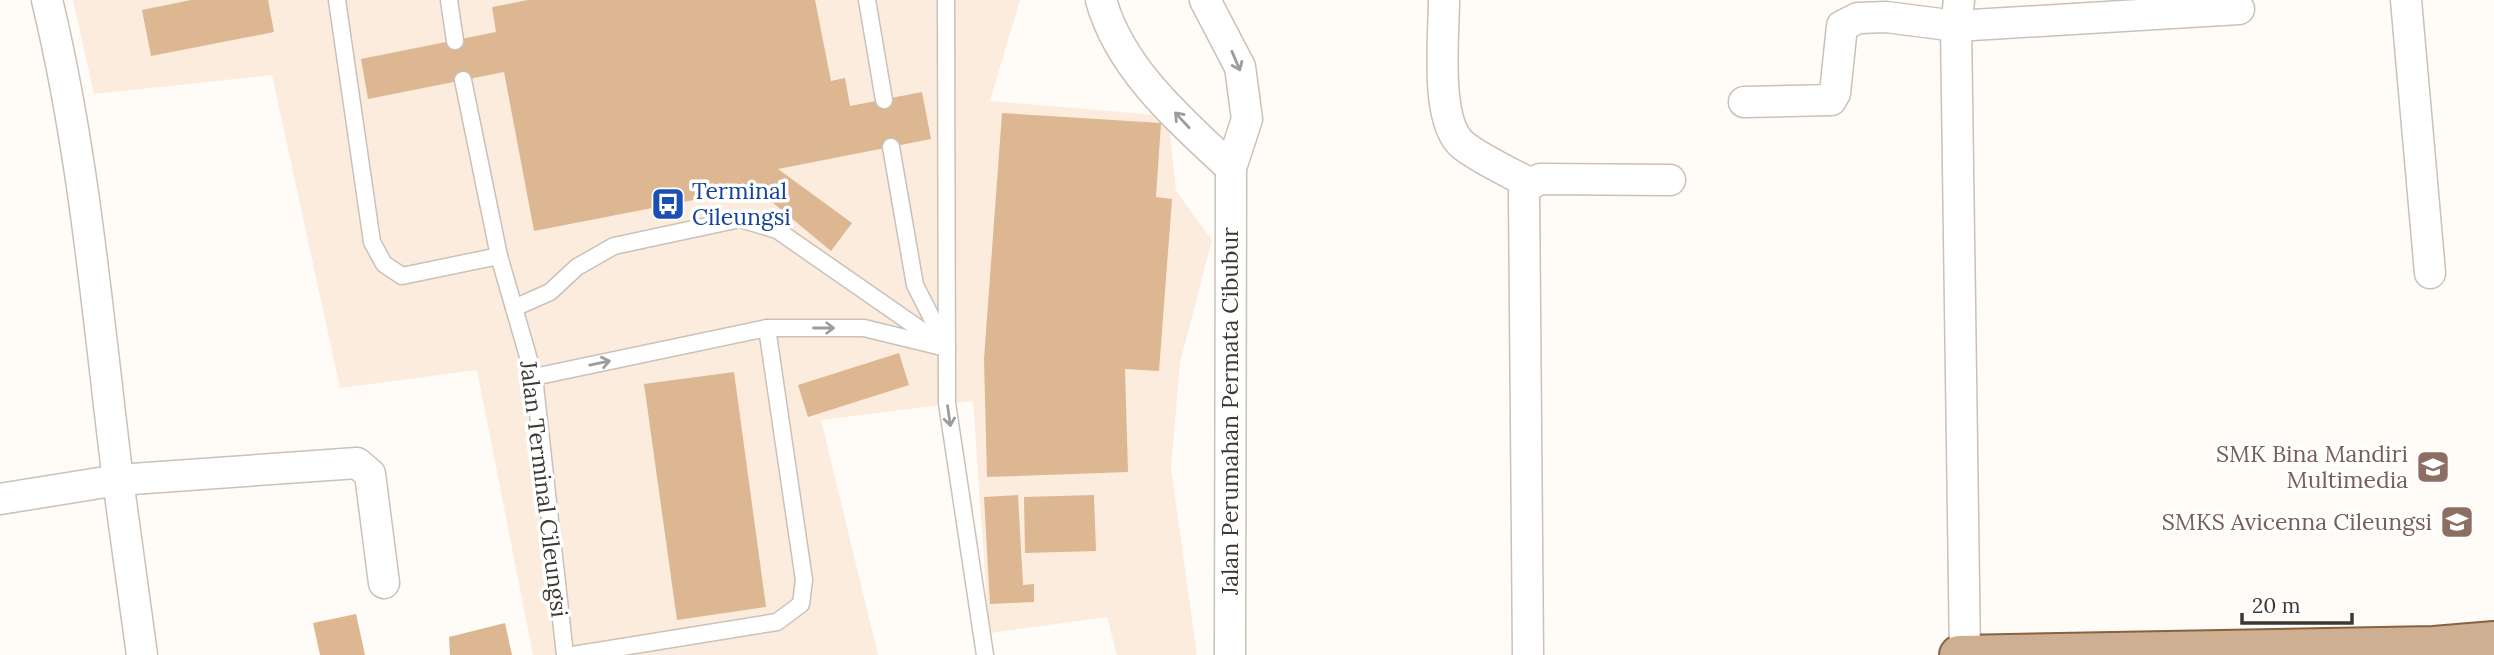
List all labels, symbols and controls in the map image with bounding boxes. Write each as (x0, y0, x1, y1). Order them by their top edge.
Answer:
one-way arrow (1230, 50, 1243, 71)
one-way arrow (1173, 112, 1190, 129)
place label: Terminal Cileungsi (692, 176, 791, 231)
bus stop icon: Terminal Cileungsi (649, 185, 687, 223)
street label: Jalan Perumahan Permata Cibubur (1215, 227, 1244, 596)
one-way arrow (813, 321, 836, 335)
one-way arrow (588, 355, 611, 369)
street label: Jalan Terminal Cileungsi (514, 358, 575, 619)
one-way arrow (942, 404, 955, 427)
place label: SMK Bina Mandiri Multimedia (2216, 439, 2408, 494)
school or university icon: SMK Bina Mandiri Multimedia (2414, 448, 2452, 486)
school or university icon: SMKS Avicenna Cileungsi (2438, 503, 2476, 541)
place label: SMKS Avicenna Cileungsi (2162, 507, 2432, 536)
scale bar (2242, 582, 2352, 626)
text: 20 m (2252, 592, 2301, 619)

